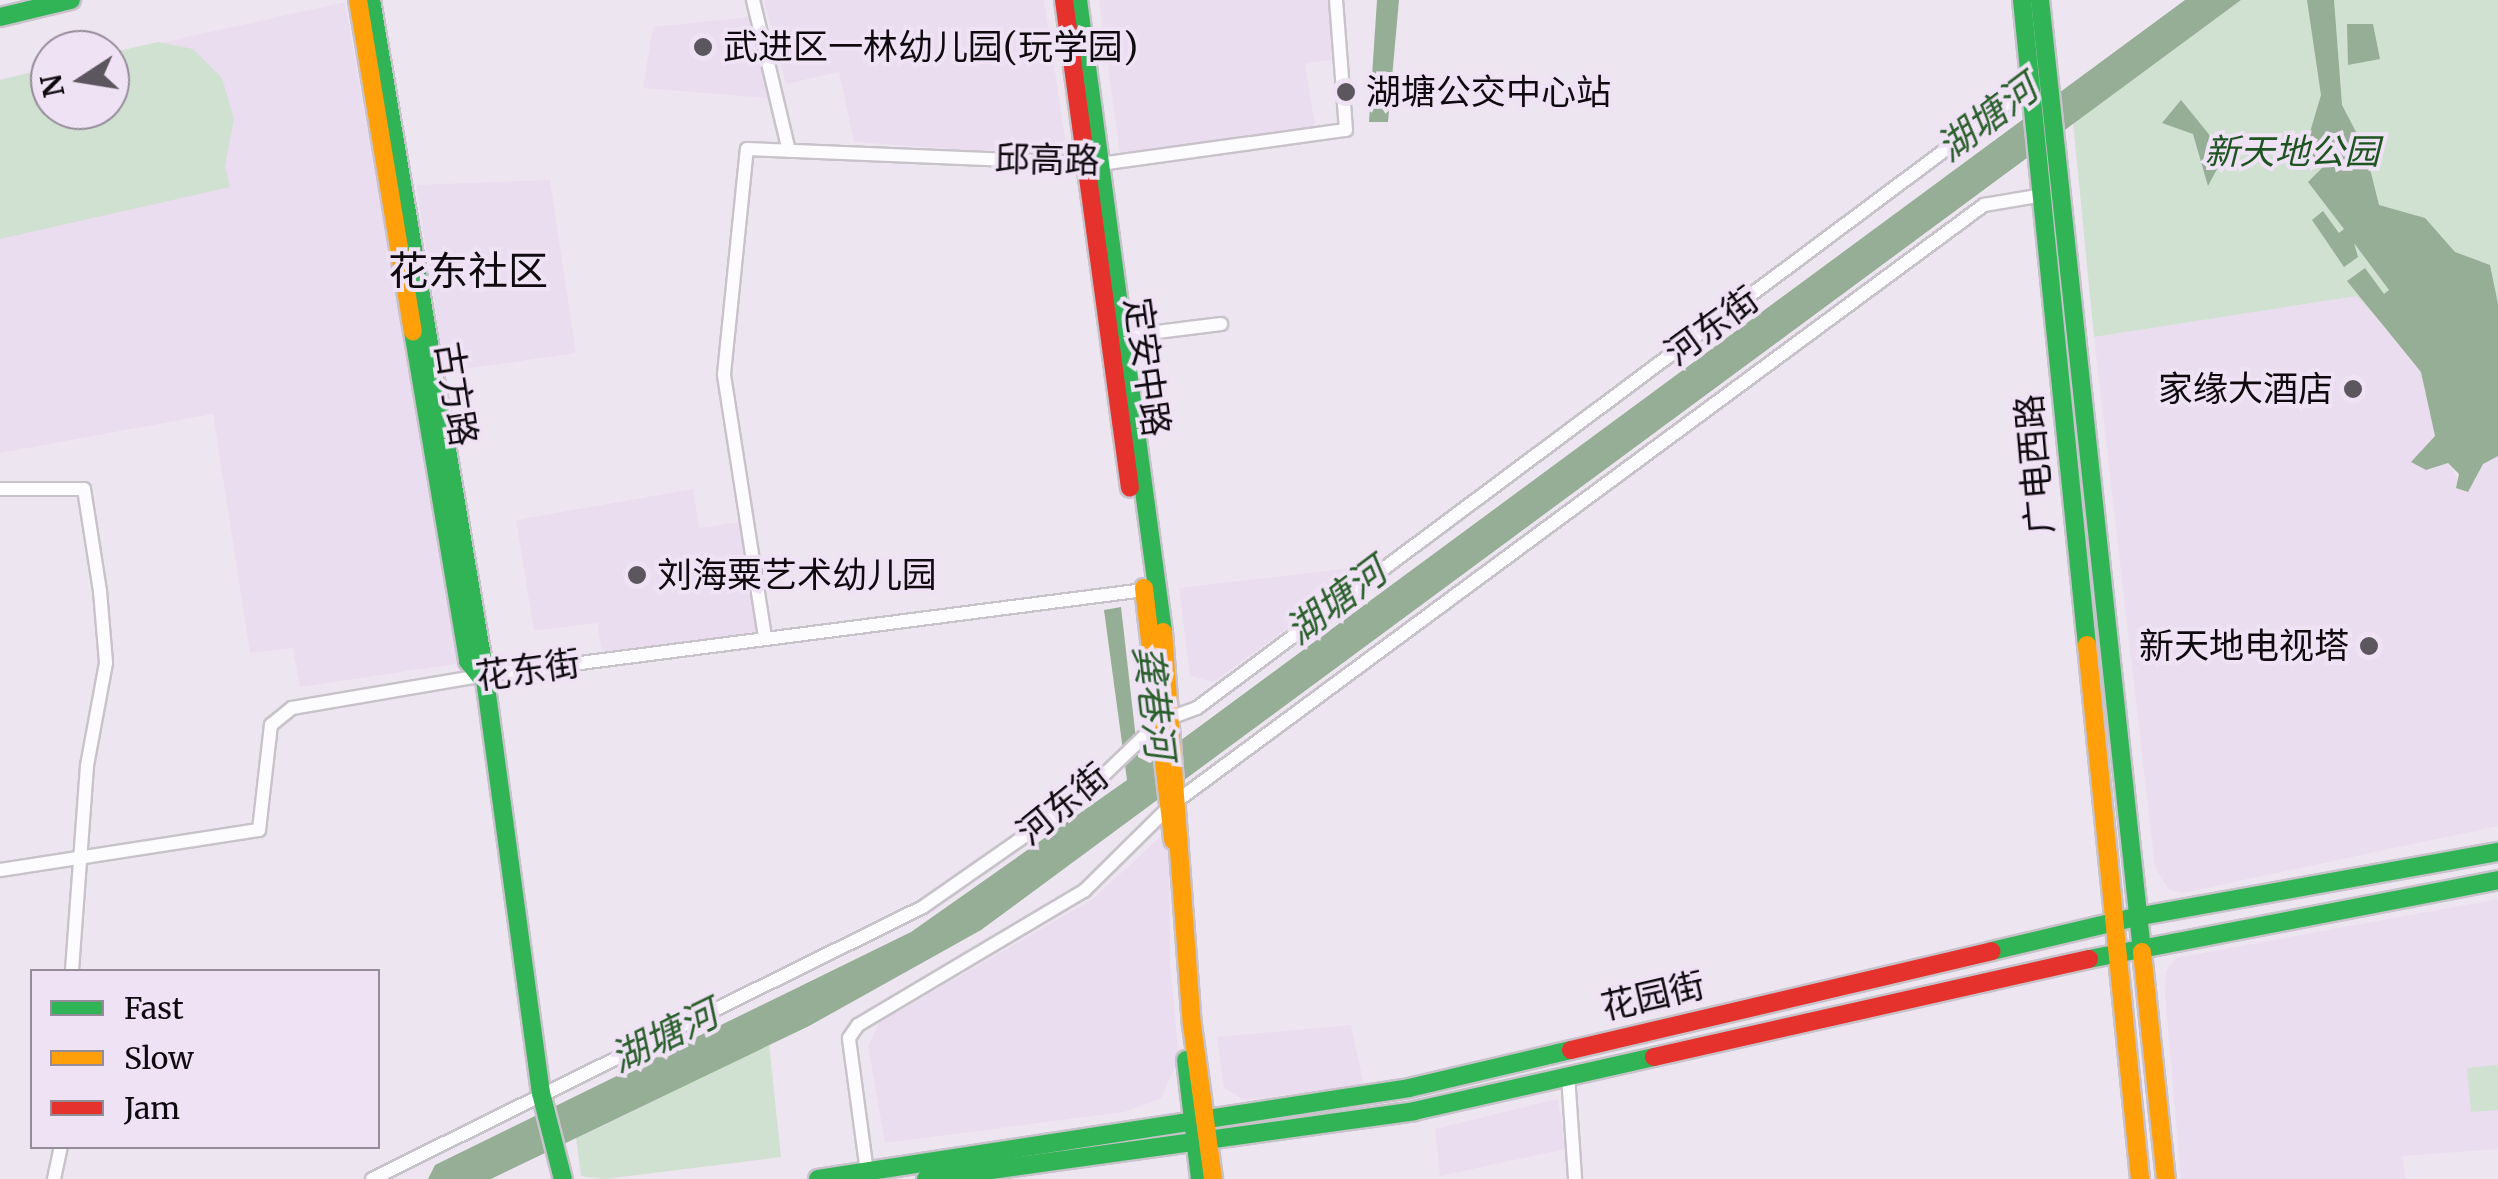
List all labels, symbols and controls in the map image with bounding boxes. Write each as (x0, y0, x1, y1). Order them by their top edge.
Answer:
place label: 武进区一林幼儿园(玩学园) (723, 26, 1138, 68)
north arrow (30, 30, 130, 130)
marker: 武进区一林幼儿园(玩学园) (692, 36, 714, 58)
water label: 湖塘河 (1928, 65, 2046, 171)
text: N (33, 71, 73, 100)
place label: 湖塘公交中心站 (1366, 71, 1611, 113)
marker: 湖塘公交中心站 (1335, 81, 1357, 103)
park label: 新天地公园 (2205, 131, 2379, 173)
street label: 邱高路 (994, 138, 1100, 182)
district label: 花东社区 (388, 247, 548, 295)
street label: 河东街 (1657, 278, 1767, 374)
street label: 定安中路 (1116, 295, 1178, 439)
street label: 古方路 (427, 339, 485, 449)
place label: 家缘大酒店 (2158, 368, 2333, 410)
marker: 家缘大酒店 (2342, 378, 2364, 400)
street label: 广电西路 (2008, 392, 2062, 536)
water label: 湖塘河 (1277, 548, 1395, 654)
place label: 刘海粟艺术幼儿园 (657, 554, 937, 596)
marker: 刘海粟艺术幼儿园 (626, 564, 648, 586)
place label: 新天地电视塔 (2139, 625, 2349, 667)
marker: 新天地电视塔 (2358, 635, 2380, 657)
street label: 花东街 (473, 642, 583, 698)
water label: 龚巷河 (1124, 643, 1184, 761)
street label: 河东街 (1009, 755, 1117, 853)
street label: 花园街 (1597, 964, 1709, 1028)
legend (30, 969, 380, 1149)
text: Fast (124, 989, 184, 1027)
water label: 湖塘河 (603, 991, 725, 1081)
text: Slow (124, 1039, 194, 1077)
text: Jam (124, 1089, 180, 1127)

